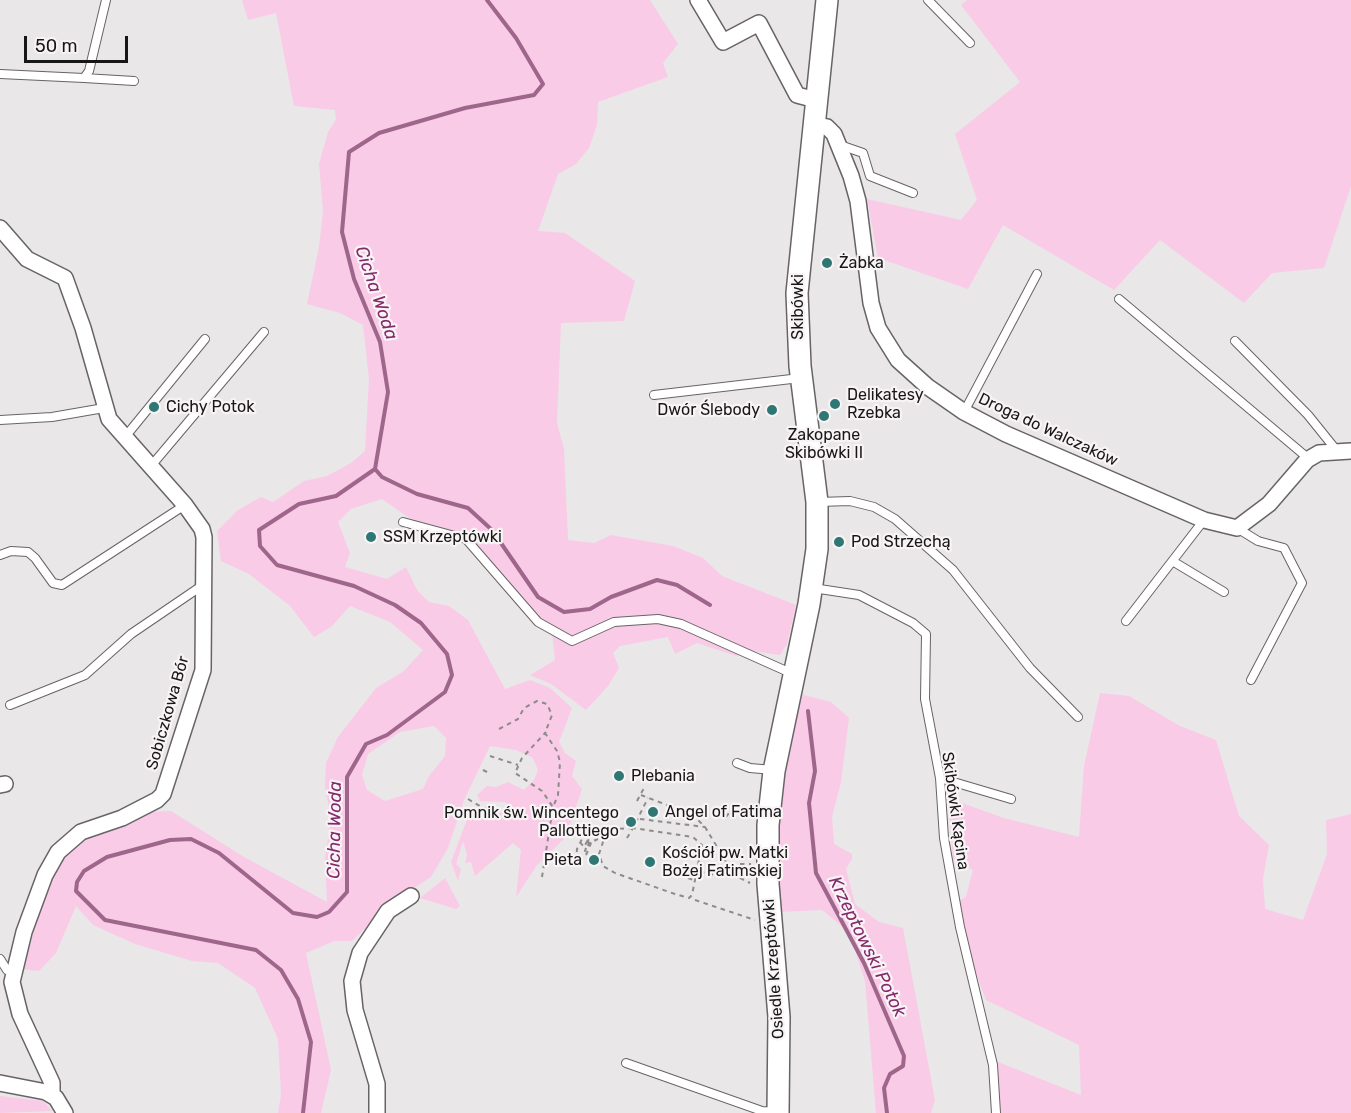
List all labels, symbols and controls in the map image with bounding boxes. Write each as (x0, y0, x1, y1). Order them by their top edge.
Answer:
scale bar (27, 24, 130, 62)
text: 50 m (35, 35, 78, 57)
water label: Cicha Woda (350, 243, 402, 343)
place label: Żabka (839, 253, 884, 273)
marker: Żabka (820, 256, 834, 270)
street label: Skibówki (788, 274, 808, 340)
place label: Delikatesy Rzebka (847, 385, 924, 423)
street label: Droga do Walczaków (975, 389, 1121, 471)
place label: Cichy Potok (166, 397, 255, 417)
marker: Delikatesy Rzebka (828, 397, 842, 411)
marker: Cichy Potok (147, 400, 161, 414)
place label: Dwór Ślebody (657, 400, 760, 420)
marker: Dwór Ślebody (765, 403, 779, 417)
marker: Zakopane Skibówki II (817, 409, 831, 423)
place label: Zakopane Skibówki II (785, 425, 863, 463)
place label: SSM Krzeptówki (383, 527, 502, 547)
marker: SSM Krzeptówki (364, 530, 378, 544)
place label: Pod Strzechą (851, 532, 950, 552)
marker: Pod Strzechą (832, 535, 846, 549)
street label: Sobiczkowa Bór (143, 654, 193, 772)
street label: Skibówki Kącina (937, 751, 973, 871)
place label: Plebania (631, 766, 695, 786)
marker: Plebania (612, 769, 626, 783)
water label: Cicha Woda (323, 781, 347, 879)
place label: Angel of Fatima (665, 802, 782, 822)
place label: Pomnik św. Wincentego Pallottiego (444, 803, 619, 841)
marker: Angel of Fatima (646, 805, 660, 819)
marker: Pomnik św. Wincentego Pallottiego (624, 815, 638, 829)
place label: Kościół pw. Matki Bożej Fatimskiej (662, 843, 788, 881)
place label: Pieta (544, 850, 582, 870)
marker: Pieta (587, 853, 601, 867)
marker: Kościół pw. Matki Bożej Fatimskiej (643, 855, 657, 869)
water label: Krzeptowski Potok (824, 873, 910, 1021)
street label: Osiedle Krzeptówki (760, 898, 788, 1040)

